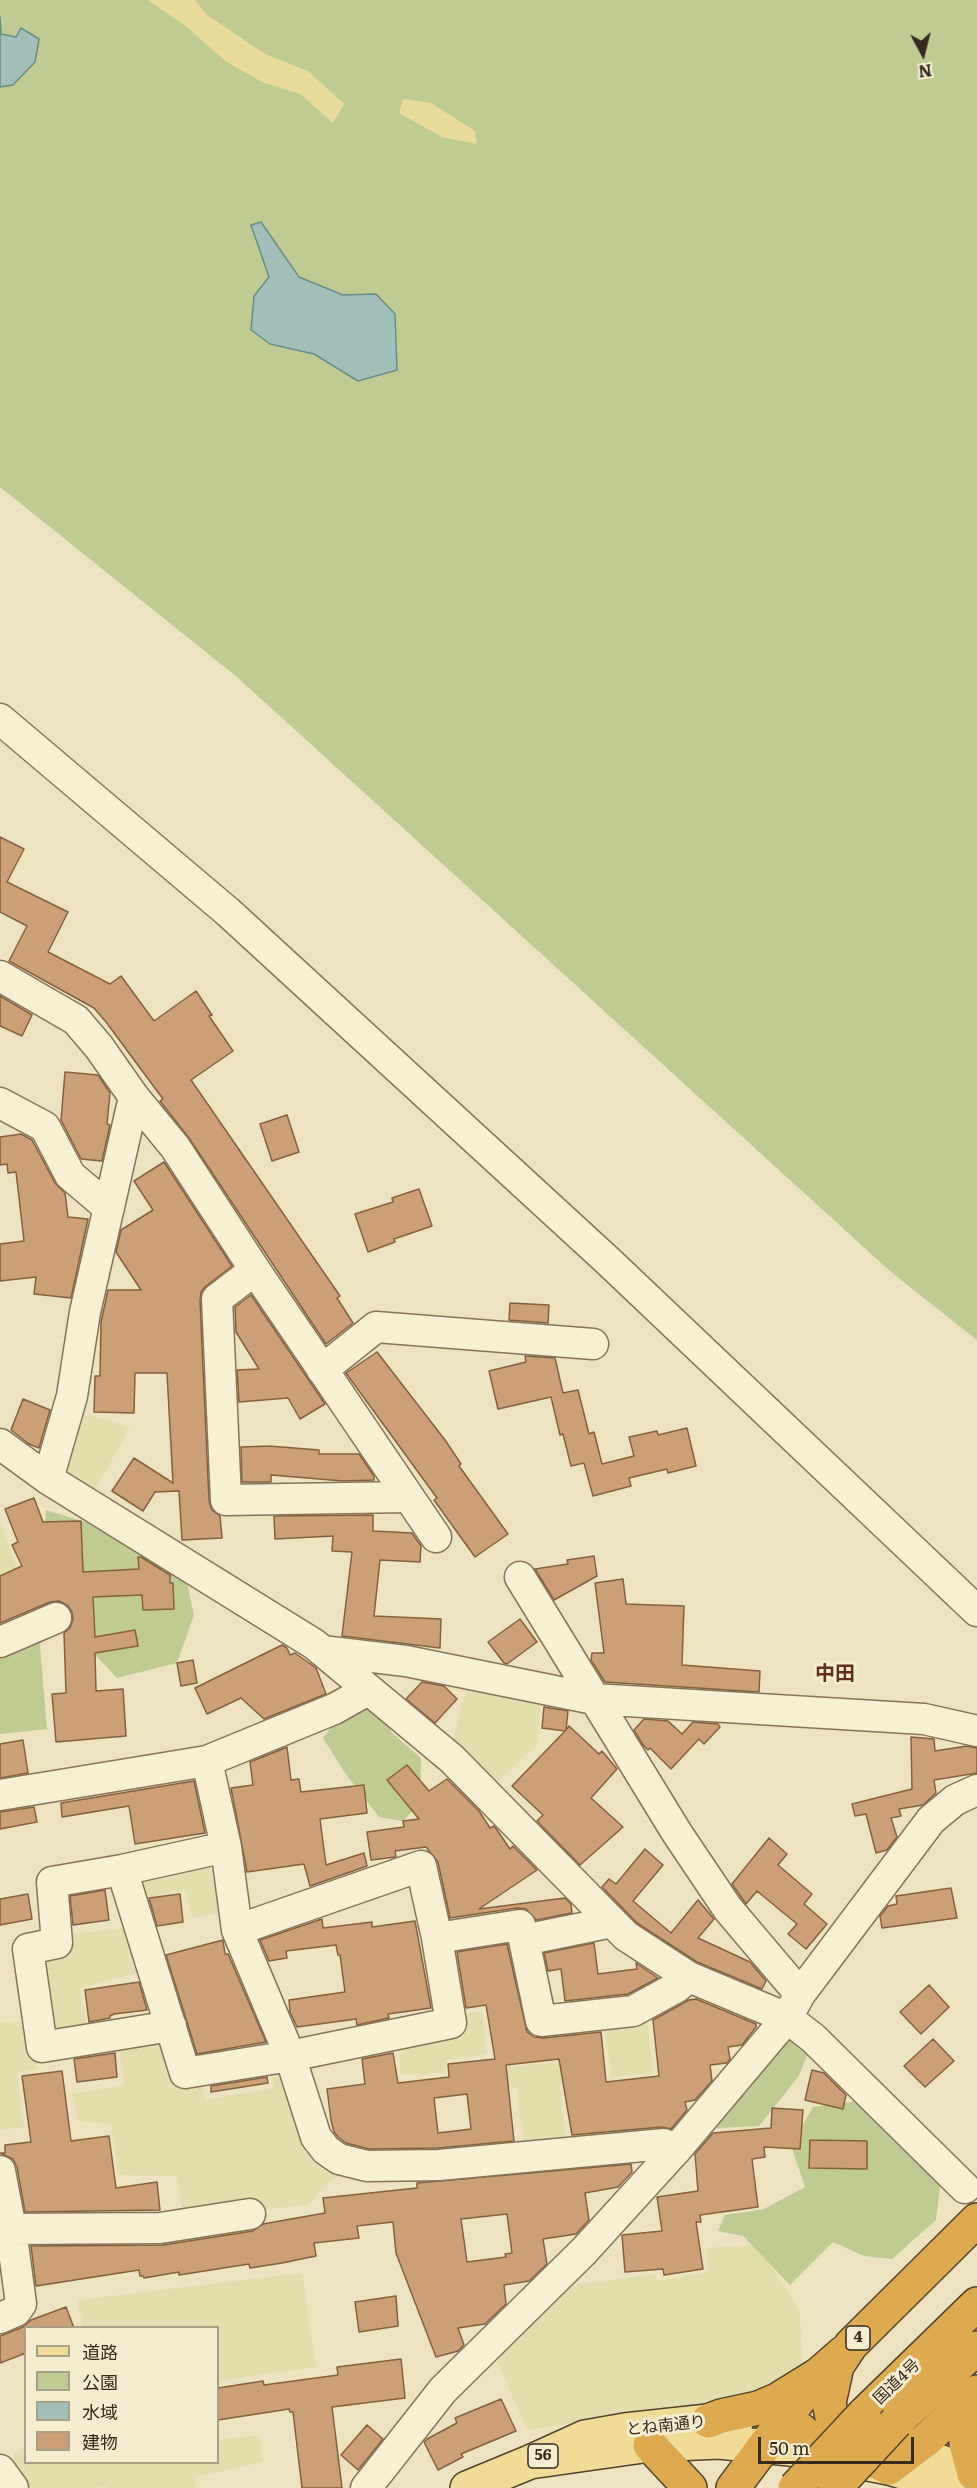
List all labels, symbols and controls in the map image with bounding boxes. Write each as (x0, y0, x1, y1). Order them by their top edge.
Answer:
north arrow (893, 24, 953, 84)
text: N (917, 59, 933, 85)
district label: 中田 (815, 1662, 855, 1686)
legend (24, 2326, 219, 2464)
road number: 4 (846, 2326, 870, 2350)
text: 道路 (82, 2338, 118, 2365)
street label: 国道4号 (870, 2355, 924, 2409)
text: 公園 (82, 2368, 118, 2395)
text: 水域 (82, 2398, 118, 2425)
street label: とね南通り (625, 2412, 707, 2440)
scale bar (761, 2425, 917, 2463)
text: 建物 (82, 2428, 118, 2455)
text: 50 m (769, 2434, 810, 2461)
road number: 56 (528, 2444, 558, 2468)

